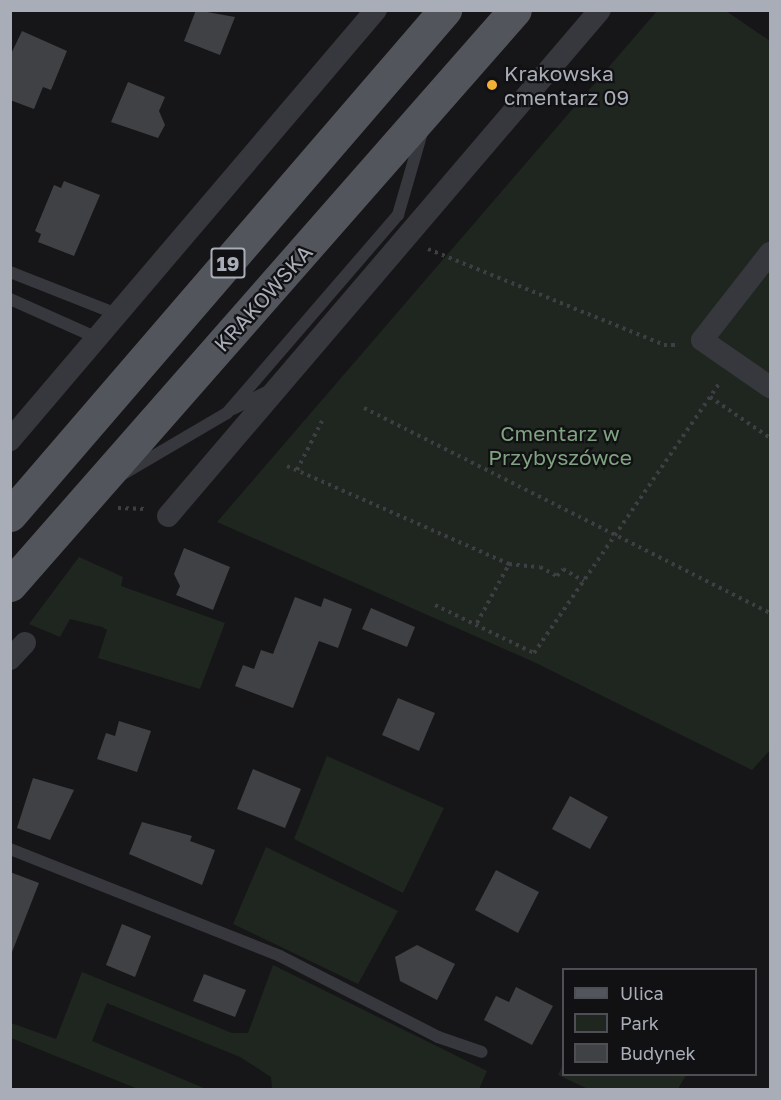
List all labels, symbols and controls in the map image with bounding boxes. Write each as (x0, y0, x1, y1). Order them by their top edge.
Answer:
place label: Krakowska cmentarz 09 (504, 60, 629, 110)
marker: Krakowska cmentarz 09 (485, 78, 499, 92)
street label: KRAKOWSKA (209, 240, 317, 356)
road number: 19 (210, 246, 246, 280)
park label: Cmentarz w Przybyszówce (488, 420, 632, 470)
legend (562, 968, 757, 1076)
text: Ulica (620, 982, 664, 1004)
text: Park (620, 1012, 659, 1034)
text: Budynek (620, 1042, 696, 1064)

